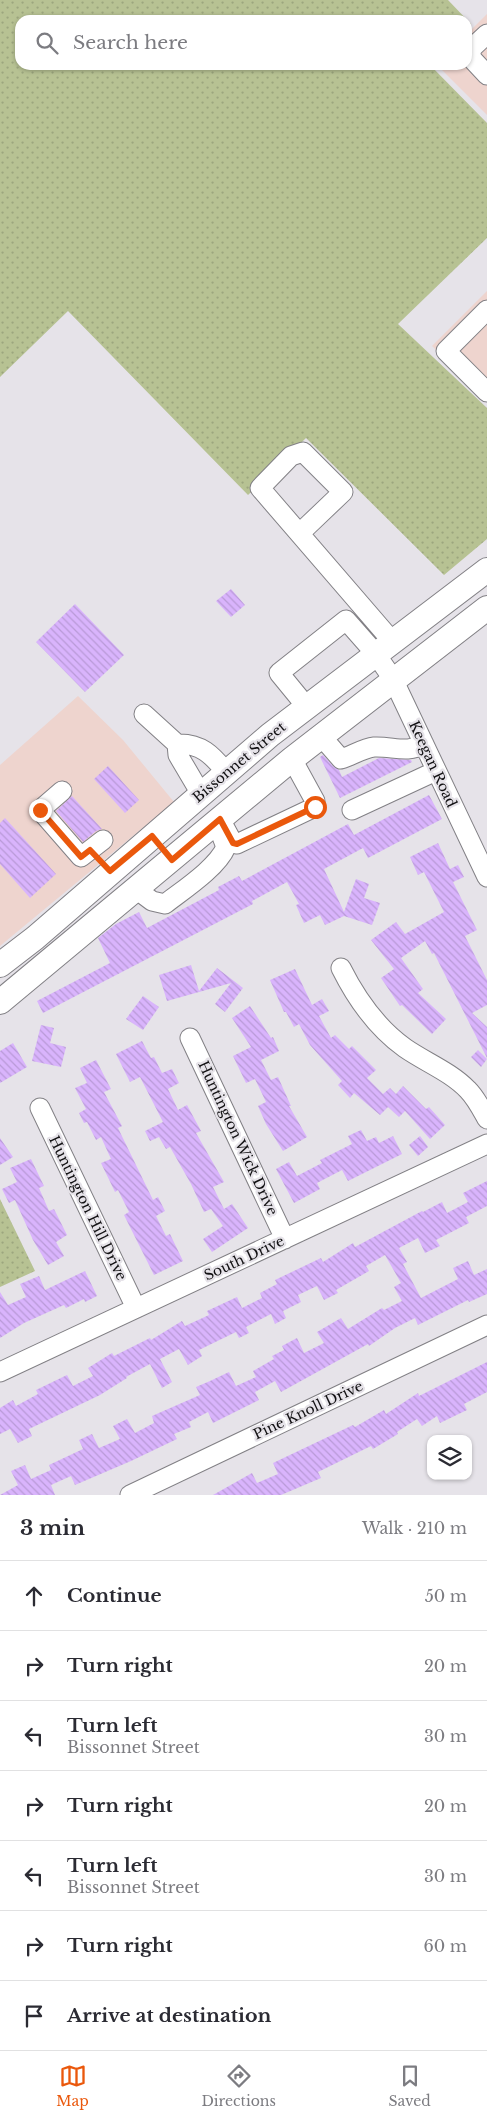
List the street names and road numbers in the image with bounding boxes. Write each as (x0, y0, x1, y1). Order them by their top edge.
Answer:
street label: Bissonnet Street (189, 717, 290, 806)
street label: Keegan Road (405, 718, 461, 811)
street label: Huntington Wick Drive (194, 1058, 282, 1218)
street label: Huntington Hill Drive (45, 1133, 131, 1283)
street label: South Drive (201, 1232, 287, 1284)
street label: Pine Knoll Drive (250, 1377, 366, 1443)

